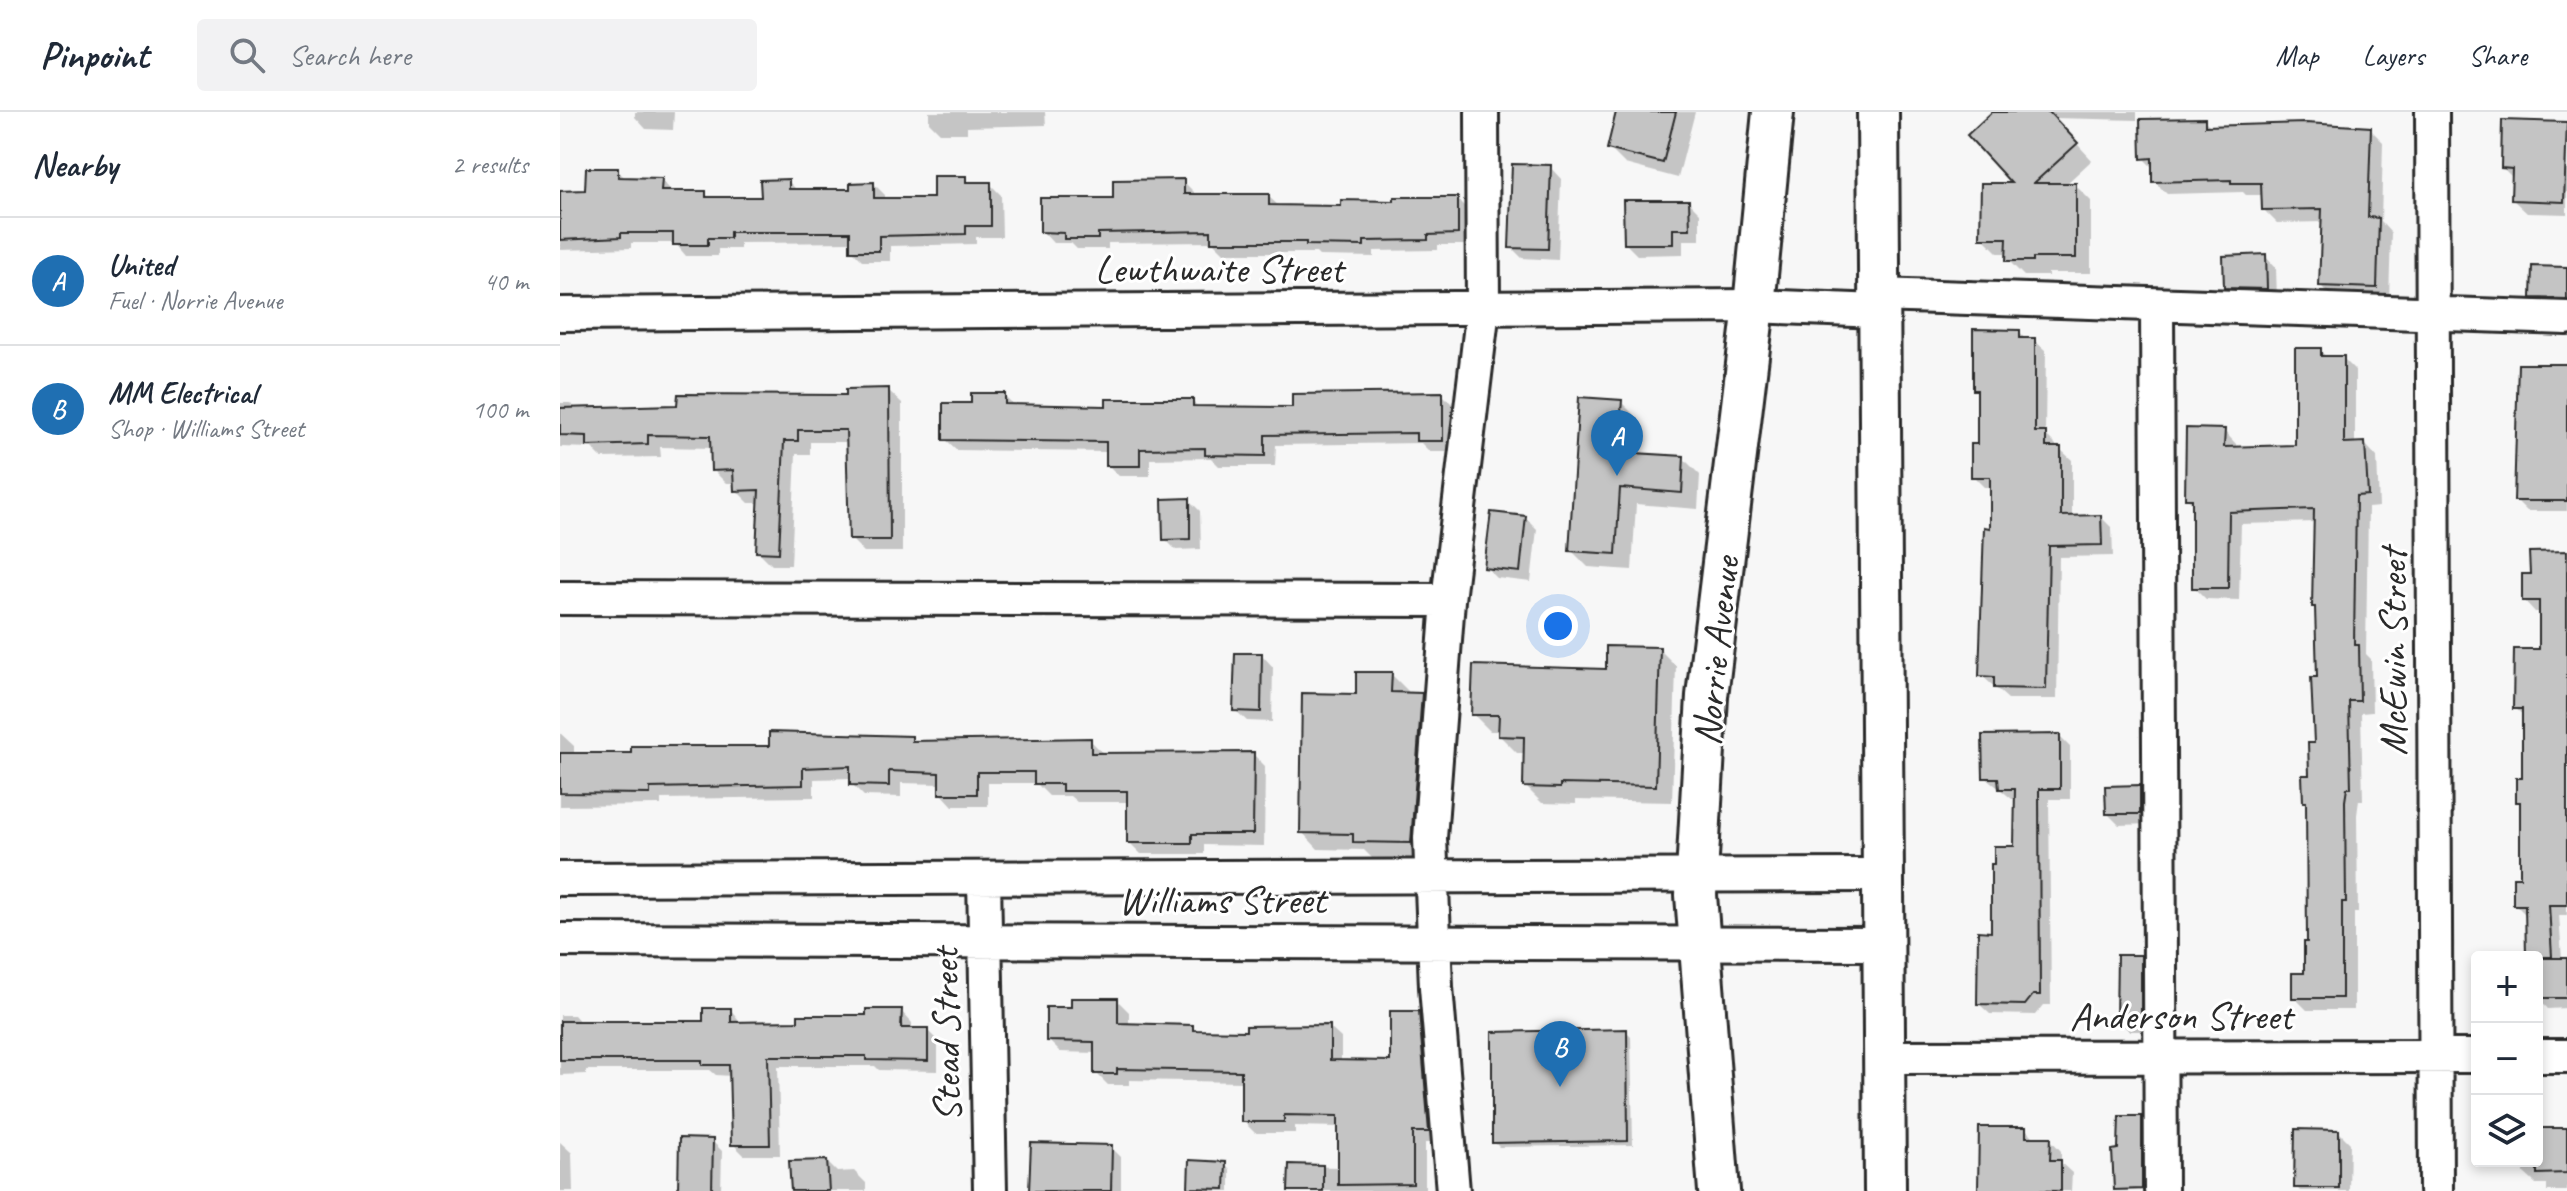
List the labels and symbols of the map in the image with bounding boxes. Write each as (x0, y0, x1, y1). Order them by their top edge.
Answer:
street label: Lewthwaite Street (1095, 244, 1347, 294)
pin: A (1591, 410, 1643, 476)
street label: McEwin Street (2368, 543, 2418, 756)
street label: Norrie Avenue (1681, 551, 1751, 748)
your location (1538, 606, 1578, 646)
street label: Williams Street (1119, 875, 1329, 925)
street label: Stead Street (919, 944, 973, 1123)
street label: Anderson Street (2070, 991, 2296, 1041)
pin: B (1534, 1021, 1586, 1087)

